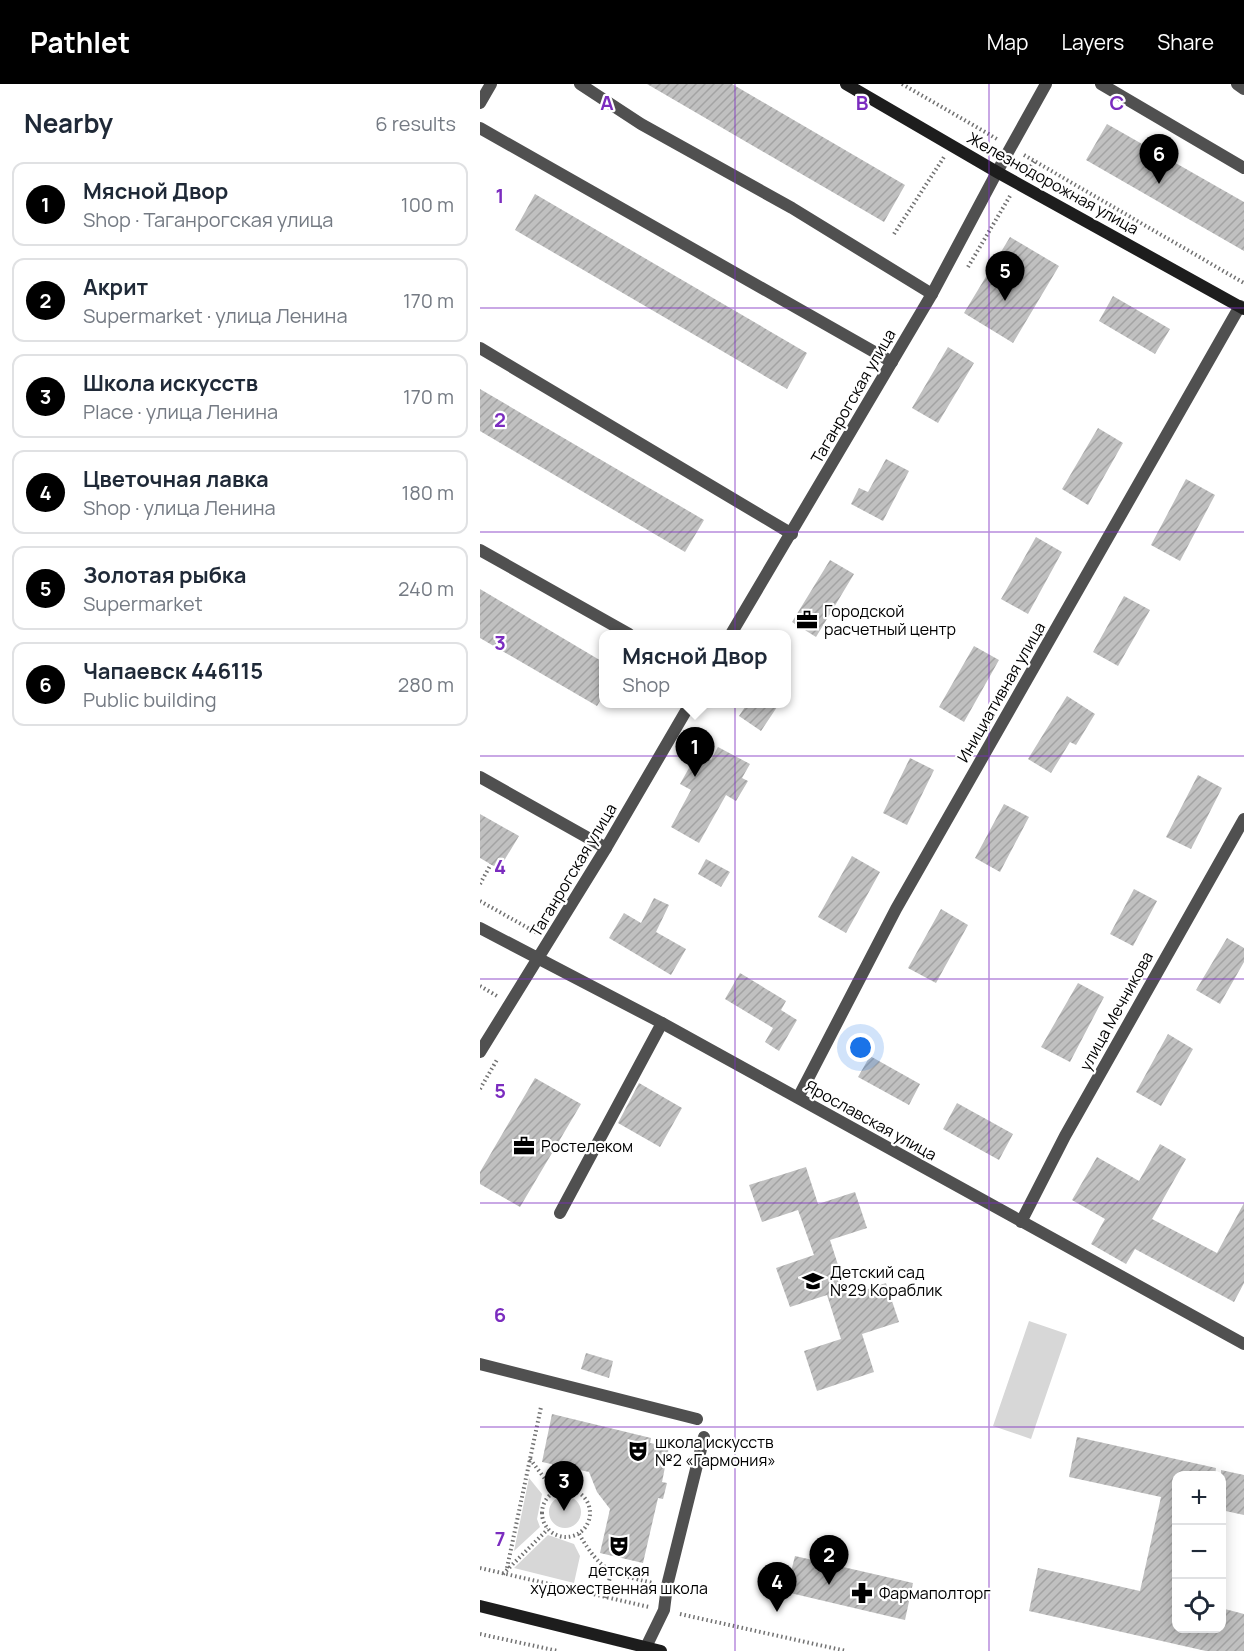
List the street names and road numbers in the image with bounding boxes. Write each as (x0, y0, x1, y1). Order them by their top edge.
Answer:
street label: Железнодорожная улица (963, 127, 1143, 239)
street label: Таганрогская улица (805, 325, 901, 467)
street label: Инициативная улица (952, 618, 1050, 766)
street label: Таганрогская улица (524, 799, 622, 941)
street label: улица Мечникова (1074, 947, 1158, 1075)
street label: Ярославская улица (801, 1075, 941, 1165)

